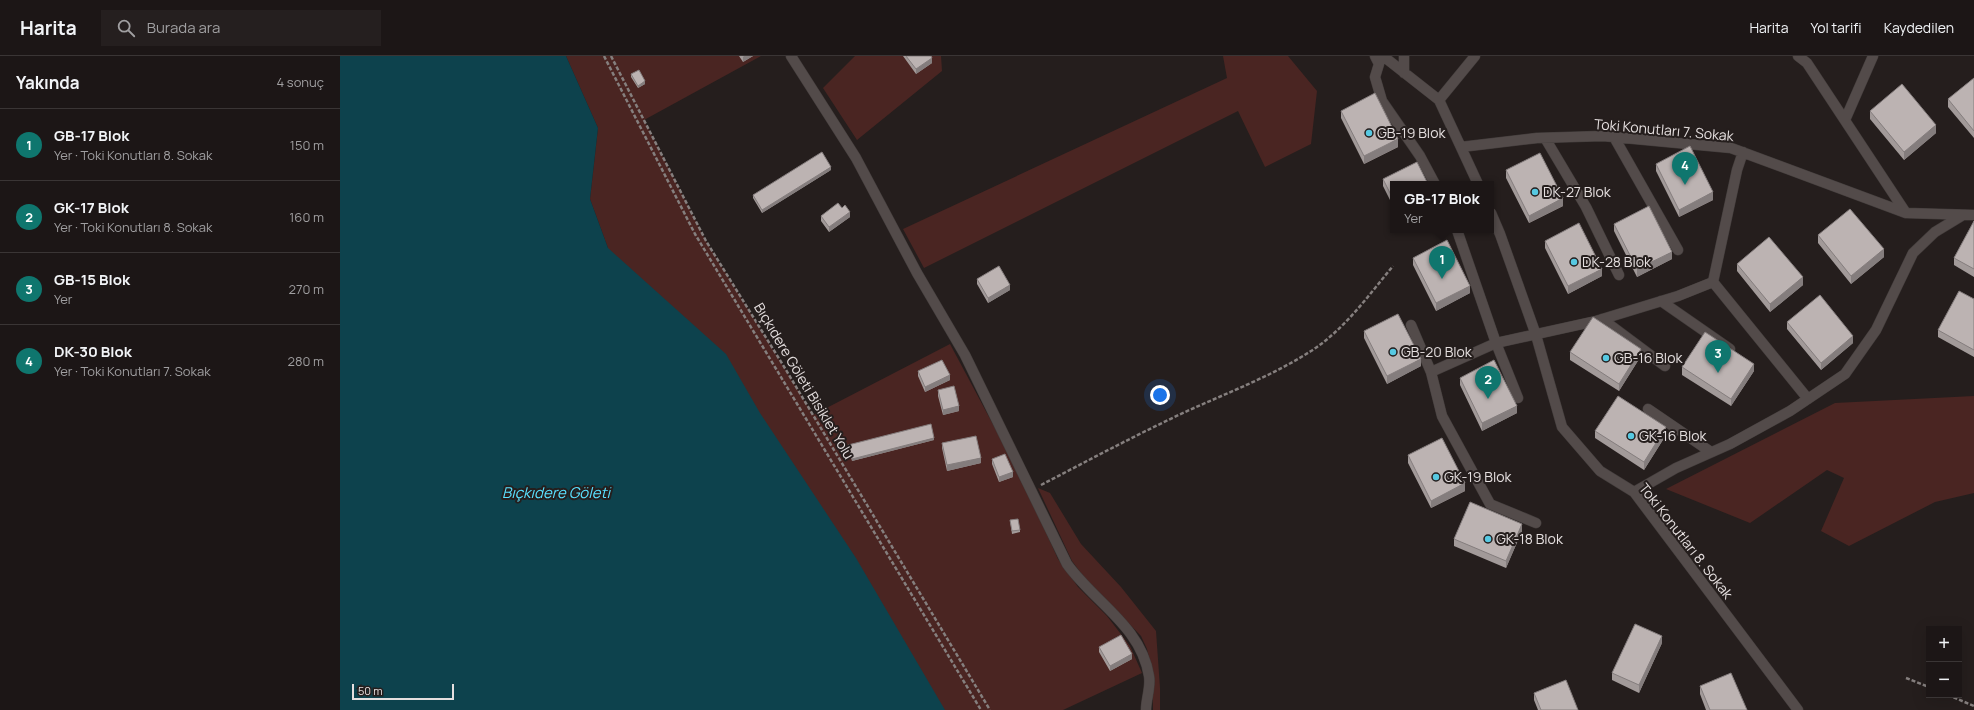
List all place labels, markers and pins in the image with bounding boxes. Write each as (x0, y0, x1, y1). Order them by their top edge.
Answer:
place label: GB-19 Blok (1377, 123, 1446, 142)
marker: GB-19 Blok (1364, 128, 1374, 138)
pin: 4 (1672, 152, 1698, 185)
place label: DK-27 Blok (1543, 182, 1612, 201)
marker: DK-27 Blok (1530, 187, 1540, 197)
pin: 1 (1429, 246, 1455, 279)
place label: DK-28 Blok (1582, 252, 1652, 271)
marker: DK-28 Blok (1569, 257, 1579, 267)
pin: 3 (1705, 340, 1731, 373)
place label: GB-20 Blok (1401, 342, 1473, 361)
marker: GB-20 Blok (1388, 347, 1398, 357)
place label: GB-16 Blok (1614, 348, 1683, 367)
marker: GB-16 Blok (1601, 353, 1611, 363)
pin: 2 (1475, 366, 1501, 399)
place label: GK-16 Blok (1639, 426, 1707, 445)
marker: GK-16 Blok (1626, 431, 1636, 441)
place label: GK-19 Blok (1444, 467, 1512, 486)
marker: GK-19 Blok (1431, 472, 1441, 482)
place label: GK-18 Blok (1496, 529, 1564, 548)
marker: GK-18 Blok (1483, 534, 1493, 544)

